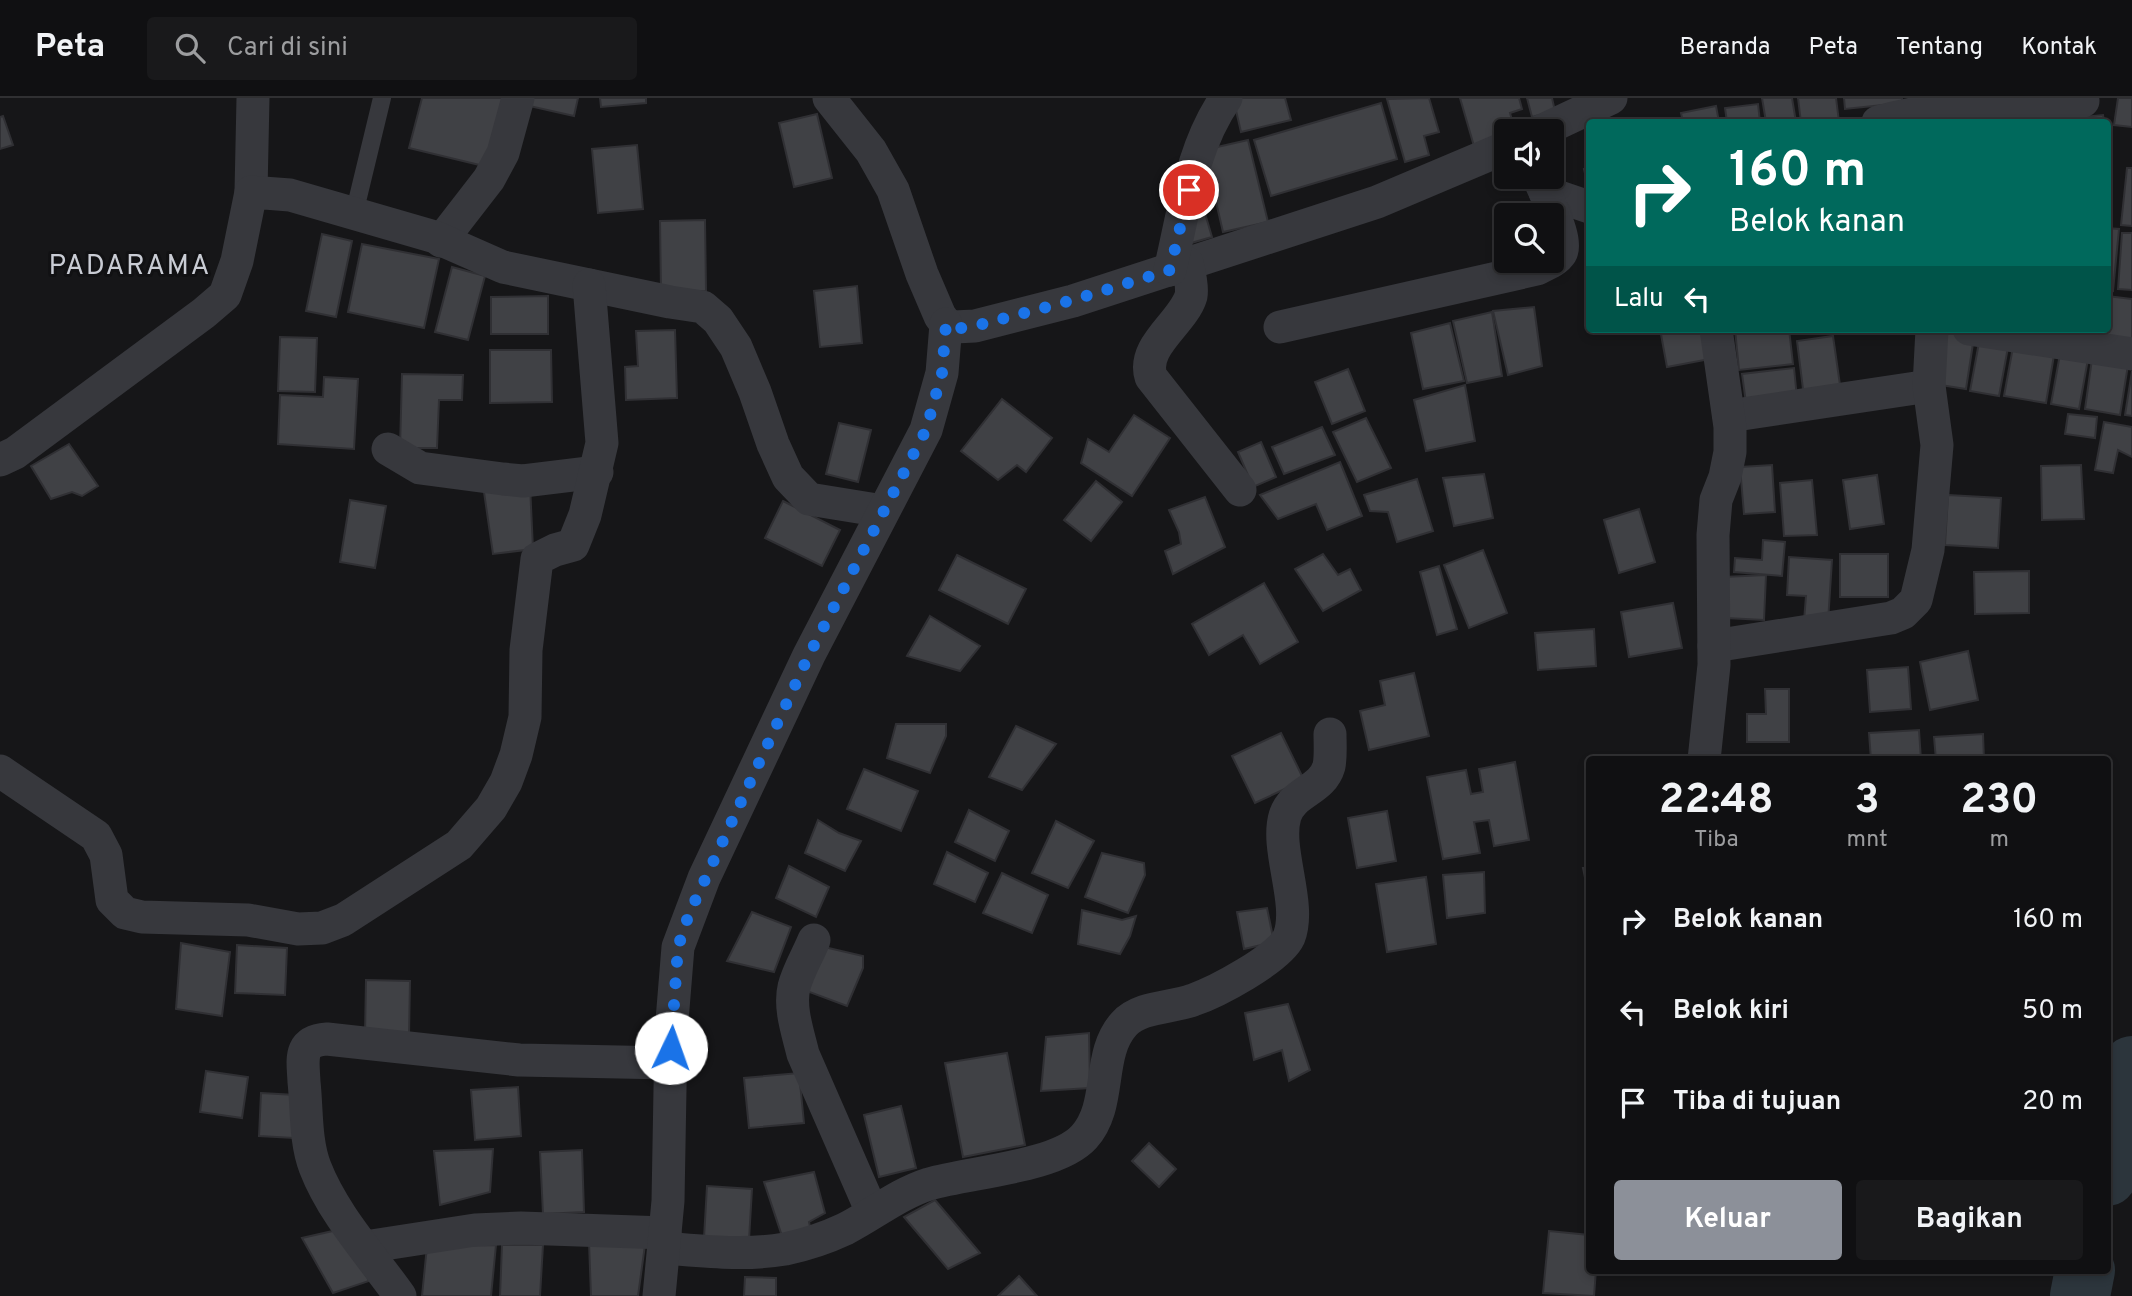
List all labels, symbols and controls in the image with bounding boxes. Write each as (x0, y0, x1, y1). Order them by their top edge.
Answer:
search box (147, 17, 637, 80)
text: Peta (35, 27, 105, 69)
icon: search (171, 29, 209, 67)
text: Cari di sini (227, 32, 348, 65)
text: Beranda (1680, 33, 1771, 63)
text: Peta (1809, 33, 1858, 63)
text: Tentang (1896, 33, 1983, 63)
text: Kontak (2021, 33, 2097, 63)
map controls (1494, 119, 1564, 273)
button: sound (1494, 119, 1564, 189)
text: 160 m (1729, 142, 1866, 204)
icon: right (1614, 147, 1705, 238)
pin (1159, 160, 1219, 220)
icon: arrive (1170, 171, 1208, 209)
button: search (1494, 203, 1564, 273)
text: Belok kanan (1729, 203, 1905, 243)
district label: PADARAMA (49, 249, 211, 285)
icon: left (1678, 280, 1716, 318)
text: Lalu (1614, 283, 1664, 316)
text: 22:48 (1659, 775, 1774, 828)
text: 3 (1854, 775, 1880, 828)
text: 230 (1960, 775, 2038, 828)
text: Tiba (1694, 826, 1739, 855)
text: mnt (1847, 826, 1888, 855)
text: m (1990, 826, 2009, 855)
icon: right (1614, 902, 1652, 940)
text: Belok kanan (1673, 904, 1823, 937)
text: 160 m (2013, 904, 2083, 937)
icon: left (1614, 993, 1652, 1031)
text: Belok kiri (1673, 995, 1789, 1028)
text: 50 m (2022, 995, 2083, 1028)
position arrow (634, 1011, 708, 1085)
icon: arrive (1614, 1084, 1652, 1122)
text: Tiba di tujuan (1673, 1086, 1841, 1119)
text: 20 m (2022, 1086, 2083, 1119)
button: Keluar (1614, 1180, 1842, 1260)
button: Bagikan (1856, 1180, 2083, 1260)

